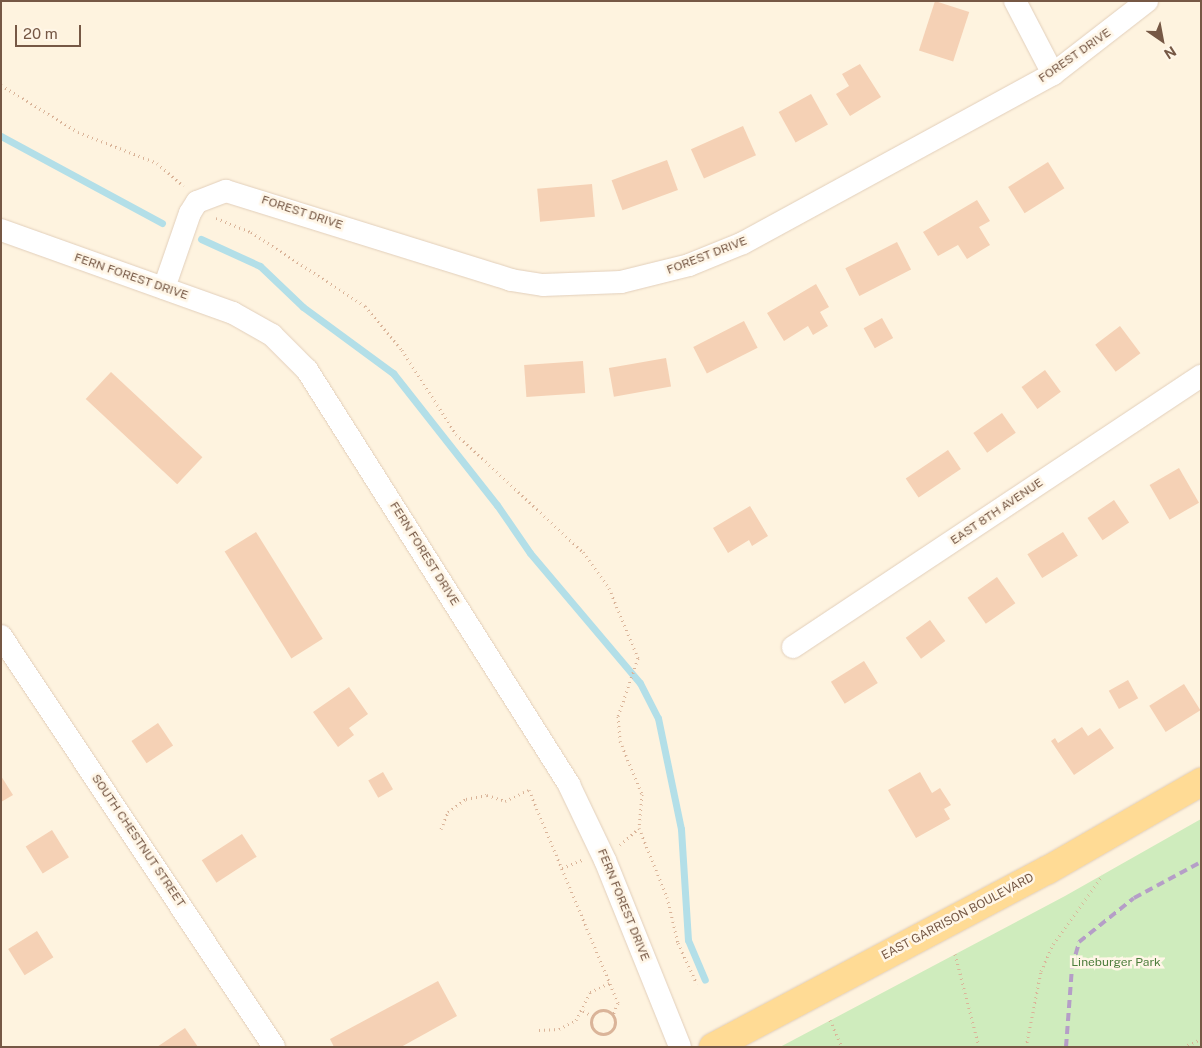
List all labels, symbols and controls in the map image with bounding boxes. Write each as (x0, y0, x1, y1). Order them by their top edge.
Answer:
scale bar (18, 15, 84, 47)
north arrow (1137, 15, 1187, 65)
text: 20 m (23, 25, 58, 42)
street label: FOREST DRIVE (1036, 26, 1114, 86)
text: N (1161, 43, 1179, 62)
street label: FOREST DRIVE (259, 193, 345, 233)
street label: FOREST DRIVE (665, 234, 749, 278)
street label: FERN FOREST DRIVE (72, 251, 190, 303)
street label: EAST 8TH AVENUE (948, 476, 1046, 548)
street label: FERN FOREST DRIVE (386, 500, 462, 608)
street label: SOUTH CHESTNUT STREET (88, 772, 188, 910)
street label: FERN FOREST DRIVE (594, 847, 652, 963)
street label: EAST GARRISON BOULEVARD (879, 871, 1037, 963)
park label: Lineburger Park (1071, 956, 1161, 970)

